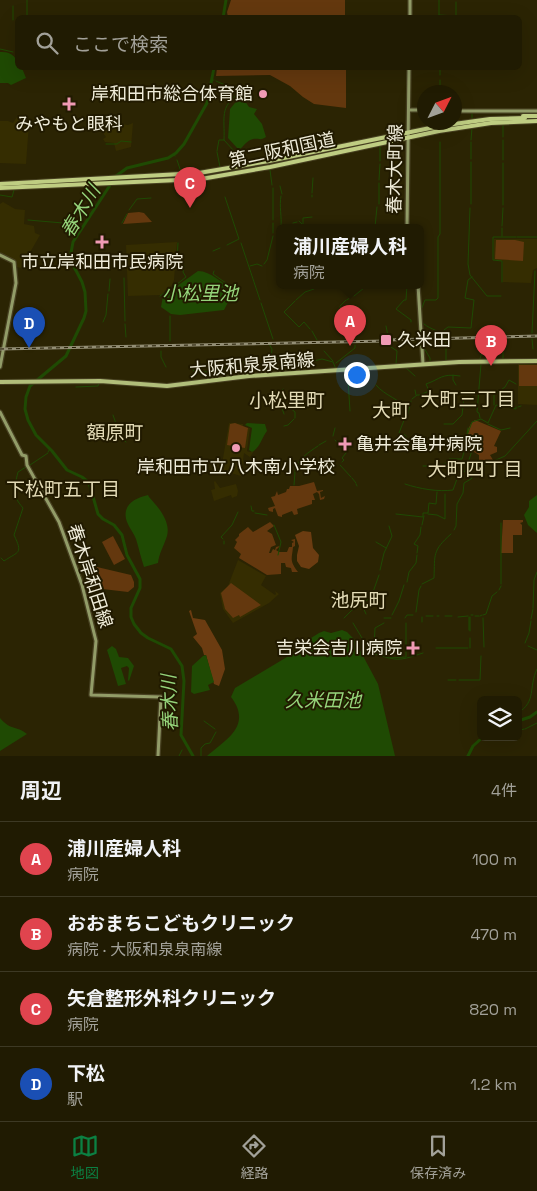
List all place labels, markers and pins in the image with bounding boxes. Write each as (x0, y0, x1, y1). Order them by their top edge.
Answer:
place label: 岸和田市総合体育館 (91, 82, 253, 105)
marker: 岸和田市総合体育館 (257, 88, 269, 100)
marker: みやもと眼科 (62, 97, 76, 111)
place label: みやもと眼科 (15, 112, 123, 135)
pin: C (174, 167, 206, 208)
marker: 市立岸和田市民病院 (95, 235, 109, 249)
place label: 市立岸和田市民病院 (21, 250, 183, 273)
pin: A (334, 305, 366, 346)
pin: D (13, 307, 45, 348)
pin: B (475, 325, 507, 366)
place label: 久米田 (397, 328, 451, 351)
marker: 久米田 (379, 333, 393, 347)
place label: 亀井会亀井病院 (356, 432, 482, 455)
marker: 亀井会亀井病院 (338, 437, 352, 451)
marker: 岸和田市立八木南小学校 (230, 442, 242, 454)
place label: 岸和田市立八木南小学校 (137, 455, 335, 478)
place label: 吉栄会吉川病院 (276, 636, 402, 659)
marker: 吉栄会吉川病院 (406, 641, 420, 655)

